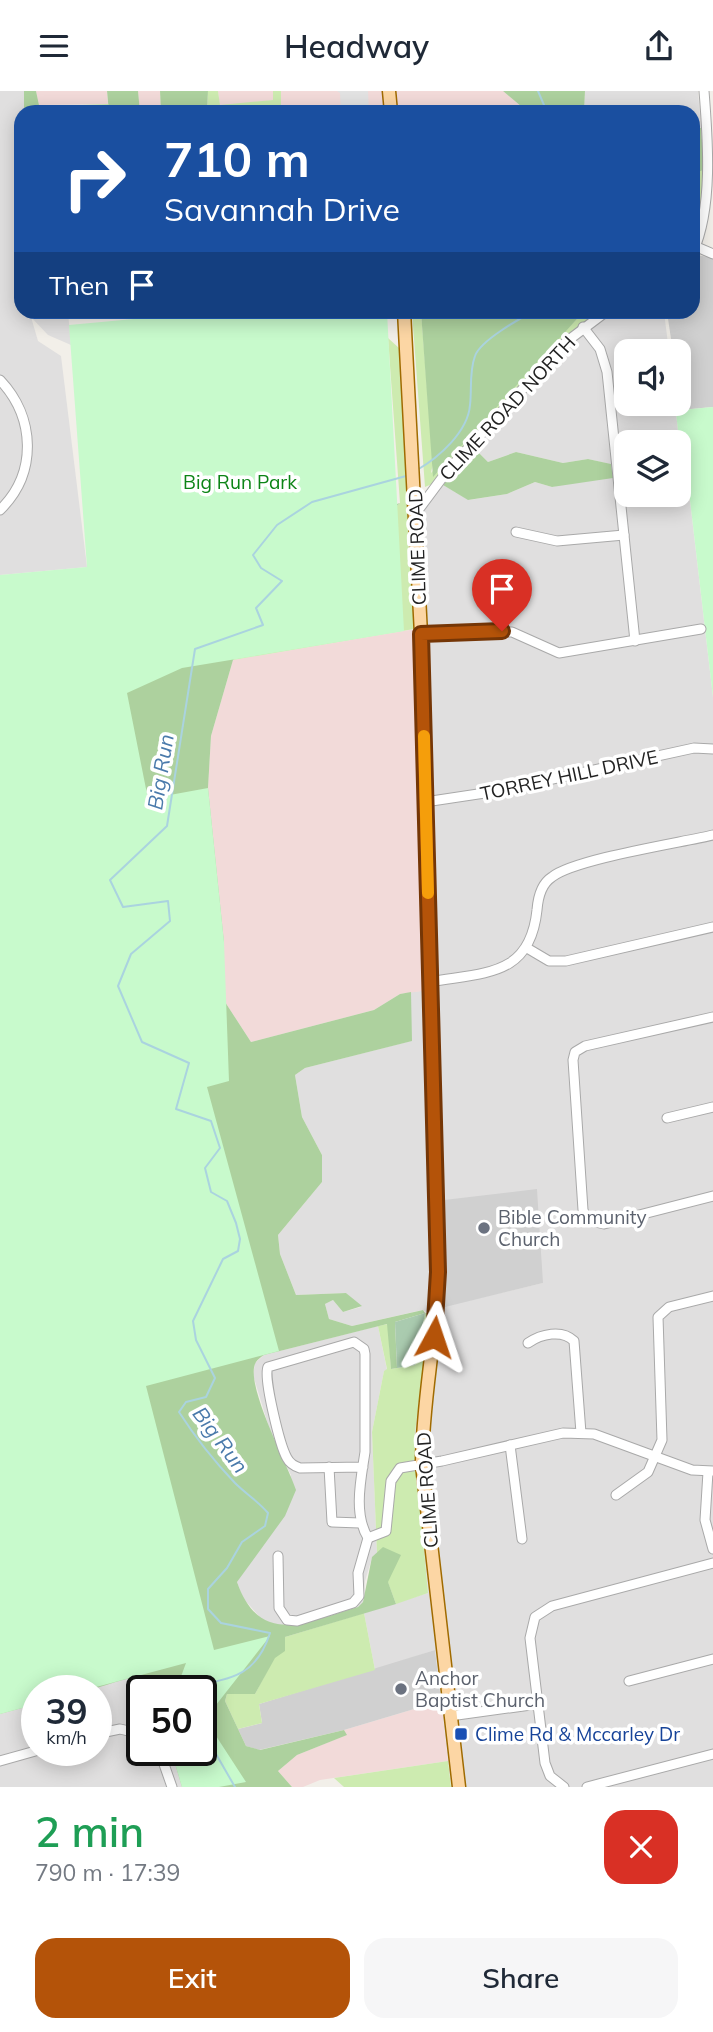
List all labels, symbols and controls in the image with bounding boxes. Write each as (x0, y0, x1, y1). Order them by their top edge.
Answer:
text: Headway (284, 26, 429, 66)
icon: menu (35, 27, 73, 65)
icon: share (640, 27, 678, 65)
text: 710 m (164, 128, 310, 189)
icon: right (49, 133, 140, 224)
text: Savannah Drive (164, 189, 400, 229)
icon: arrive (123, 266, 161, 304)
text: Then (49, 269, 109, 302)
street label: CLIME ROAD NORTH (434, 331, 580, 485)
map controls (614, 339, 691, 507)
button: sound (614, 339, 691, 416)
button: layers (614, 430, 691, 507)
park label: Big Run Park (183, 470, 297, 494)
street label: CLIME ROAD (403, 488, 431, 606)
pin (472, 559, 532, 631)
icon: arrive (483, 570, 521, 608)
water label: Big Run (141, 732, 179, 812)
street label: TORREY HILL DRIVE (478, 744, 660, 806)
place label: Bible Community Church (498, 1205, 647, 1251)
marker: Bible Community Church (476, 1220, 492, 1236)
position arrow (397, 1300, 471, 1374)
water label: Big Run (187, 1401, 254, 1478)
street label: CLIME ROAD (411, 1431, 443, 1549)
place label: Anchor Baptist Church (415, 1666, 545, 1712)
speed limit sign: 50 (126, 1675, 217, 1766)
marker: Anchor Baptist Church (393, 1681, 409, 1697)
text: 39 (45, 1689, 88, 1733)
place label: Clime Rd & Mccarley Dr (475, 1722, 680, 1746)
text: km/h (46, 1726, 87, 1749)
marker: Clime Rd & Mccarley Dr (453, 1726, 469, 1742)
text: 2 min (35, 1805, 144, 1858)
button: close (604, 1810, 678, 1884)
text: 790 m · 17:39 (35, 1858, 180, 1887)
button: Exit (35, 1938, 350, 2018)
button: Share (364, 1938, 678, 2018)

